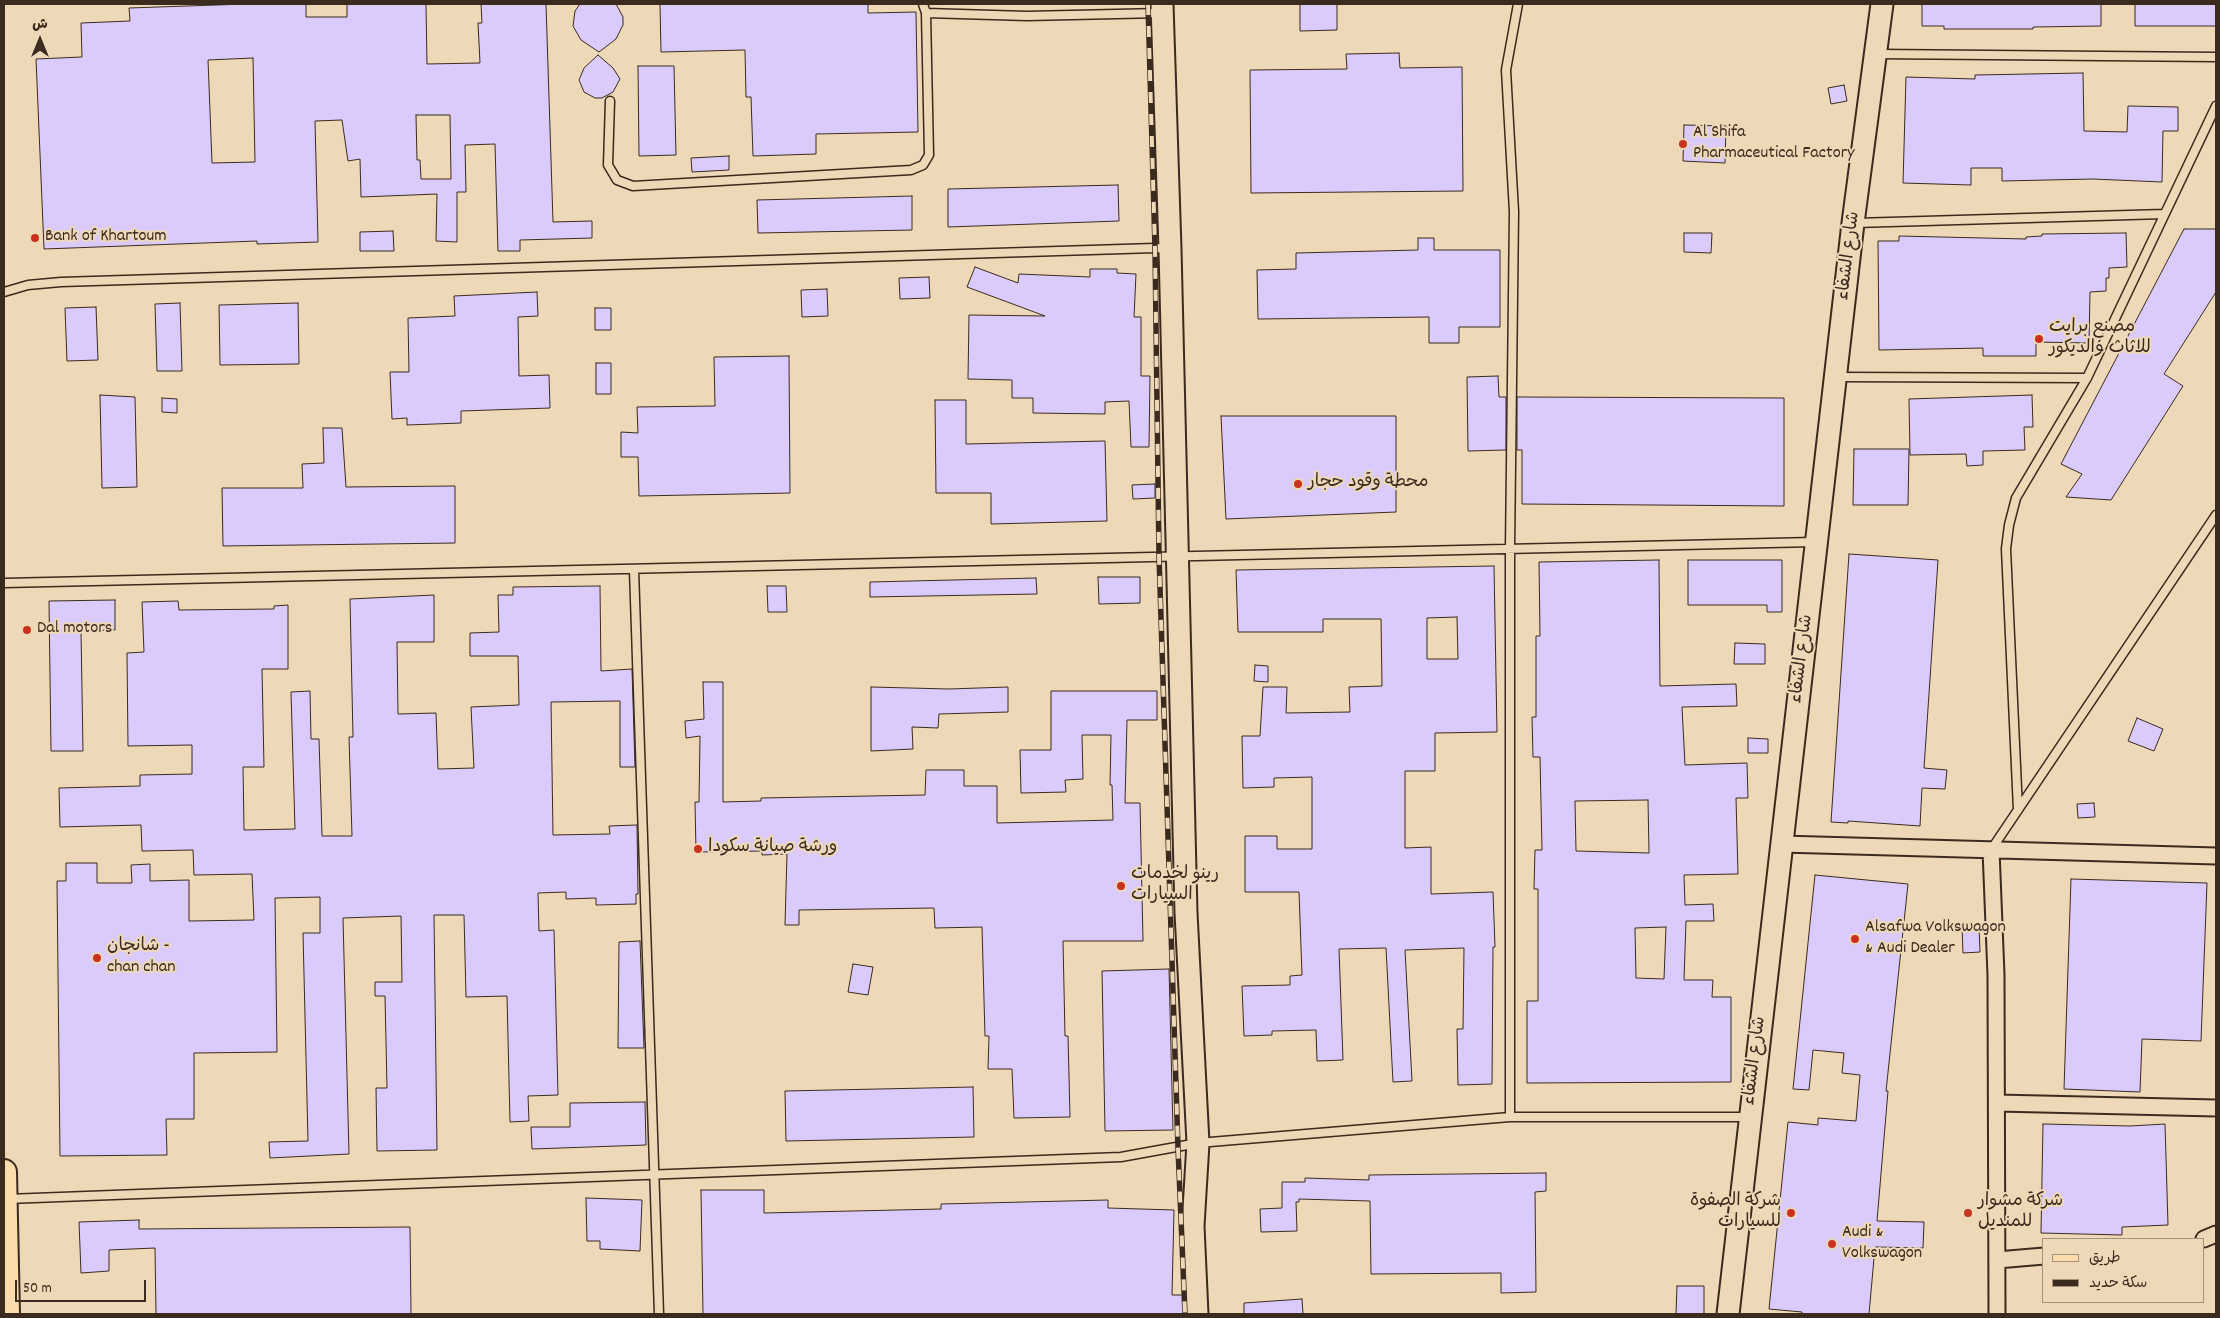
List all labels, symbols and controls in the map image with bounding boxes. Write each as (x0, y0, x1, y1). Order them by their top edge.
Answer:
north arrow (15, 15, 65, 65)
text: ش (32, 15, 48, 35)
place label: Al Shifa Pharmaceutical Factory (1693, 123, 1855, 166)
marker: Al Shifa Pharmaceutical Factory (1677, 138, 1689, 150)
street label: شارع الشفاء (1834, 210, 1866, 302)
place label: Bank of Khartoum (45, 227, 167, 249)
marker: Bank of Khartoum (29, 232, 41, 244)
place label: مصنع برايت للاثاث والديكور (2049, 318, 2151, 360)
marker: مصنع برايت للاثاث والديكور (2033, 333, 2045, 345)
place label: محطة وقود حجار (1308, 473, 1428, 495)
marker: محطة وقود حجار (1292, 478, 1304, 490)
street label: شارع الشفاء (1787, 613, 1819, 705)
place label: Dal motors (37, 619, 112, 641)
marker: Dal motors (21, 624, 33, 636)
place label: ورشة صيانة سكودا (708, 838, 837, 860)
marker: ورشة صيانة سكودا (692, 843, 704, 855)
place label: رينو لخدمات السيارات (1131, 865, 1219, 908)
marker: رينو لخدمات السيارات (1115, 880, 1127, 892)
place label: Alsafwa Volkswagon & Audi Dealer (1865, 918, 2006, 961)
marker: Alsafwa Volkswagon & Audi Dealer (1849, 933, 1861, 945)
place label: شانجان - chan chan (107, 937, 176, 980)
marker: شانجان - chan chan (91, 952, 103, 964)
street label: شارع الشفاء (1740, 1015, 1772, 1107)
place label: شركة الصفوة للسيارات (1690, 1192, 1781, 1234)
place label: شركة مشوار للمنديل (1978, 1192, 2063, 1234)
marker: شركة الصفوة للسيارات (1785, 1207, 1797, 1219)
marker: شركة مشوار للمنديل (1962, 1207, 1974, 1219)
place label: Audi & Volkswagon (1842, 1223, 1922, 1266)
marker: Audi & Volkswagon (1826, 1238, 1838, 1250)
legend (2042, 1238, 2205, 1303)
text: طريق (2089, 1248, 2121, 1270)
scale bar (18, 1270, 149, 1302)
text: سكة حديد (2089, 1273, 2147, 1295)
text: 50 m (23, 1278, 52, 1300)

